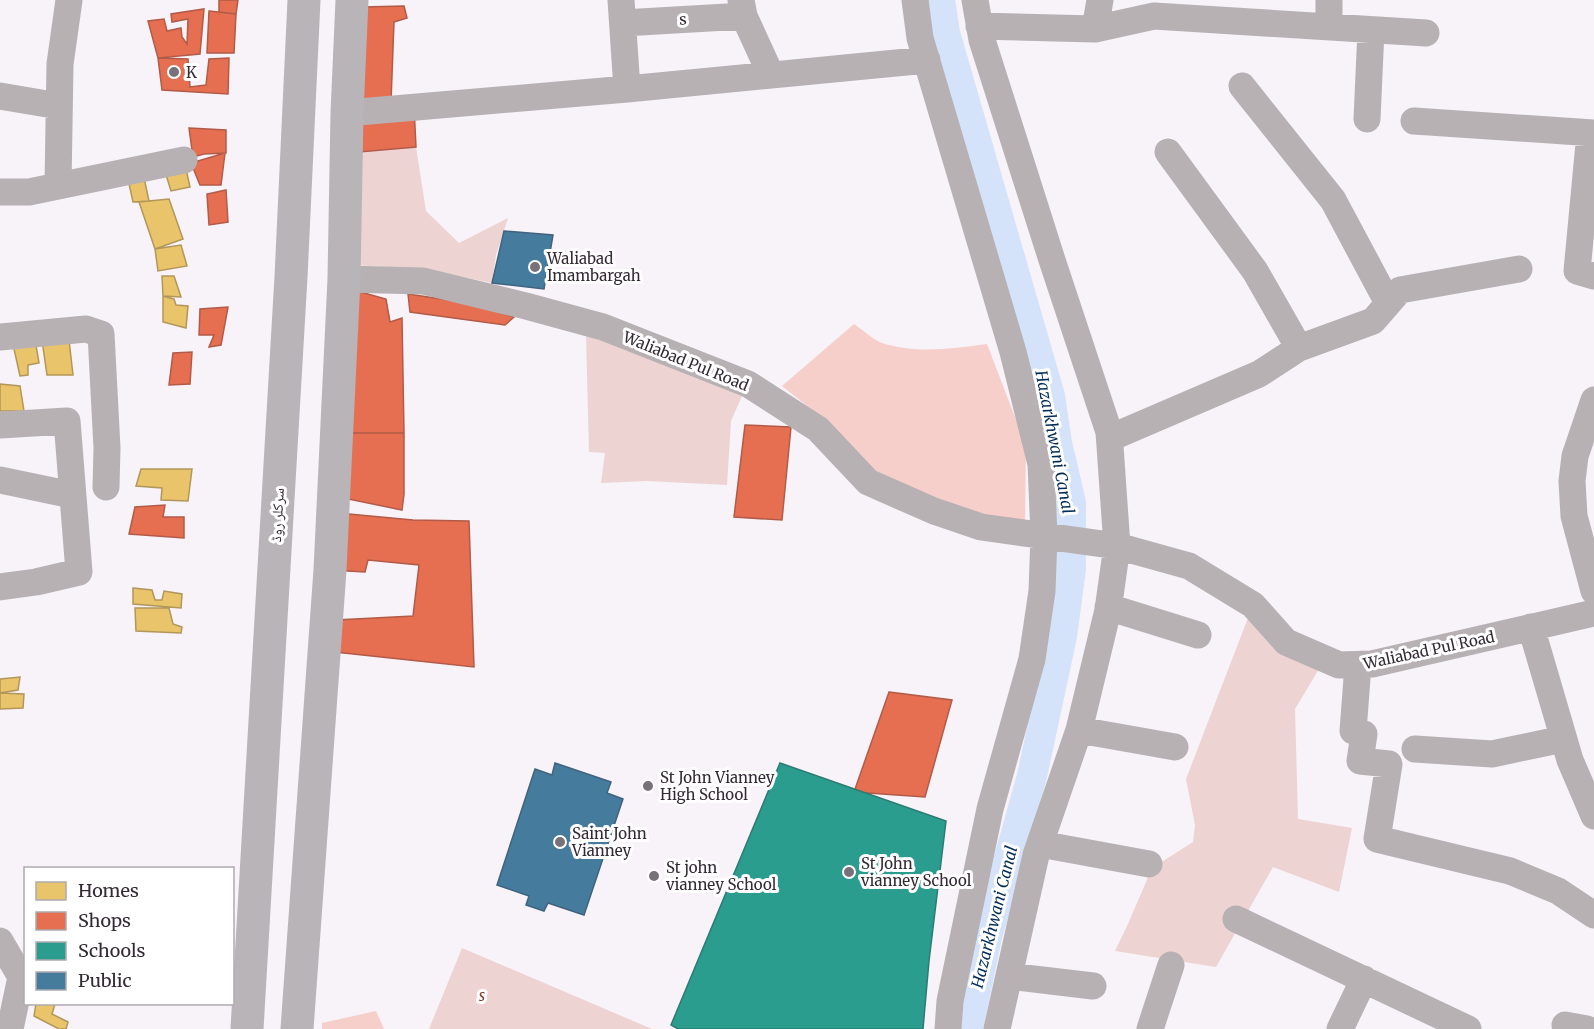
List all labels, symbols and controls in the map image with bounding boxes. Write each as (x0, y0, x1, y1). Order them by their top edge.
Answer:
street label: s (679, 9, 687, 29)
place label: K (186, 63, 197, 82)
marker: K (167, 65, 181, 79)
place label: Waliabad Imambargah (546, 249, 641, 285)
marker: Waliabad Imambargah (528, 260, 542, 274)
street label: Waliabad Pul Road (620, 327, 751, 395)
water label: Hazarkhwani Canal (1031, 368, 1079, 516)
street label: سرکلر روڈ (266, 487, 288, 543)
street label: Waliabad Pul Road (1361, 627, 1496, 673)
place label: St John Vianney High School (660, 768, 775, 804)
marker: St John Vianney High School (641, 779, 655, 793)
place label: Saint John Vianney (571, 824, 647, 860)
marker: Saint John Vianney (553, 835, 567, 849)
water label: Hazarkhwani Canal (966, 844, 1021, 991)
place label: St John vianney School (860, 854, 972, 890)
place label: St john vianney School (665, 858, 777, 894)
marker: St John vianney School (842, 865, 856, 879)
legend (24, 867, 234, 1005)
marker: St john vianney School (647, 869, 661, 883)
text: Homes (78, 879, 139, 902)
text: Shops (78, 909, 131, 932)
text: Schools (78, 939, 146, 962)
text: Public (78, 969, 132, 992)
park label: s (479, 986, 485, 1005)

